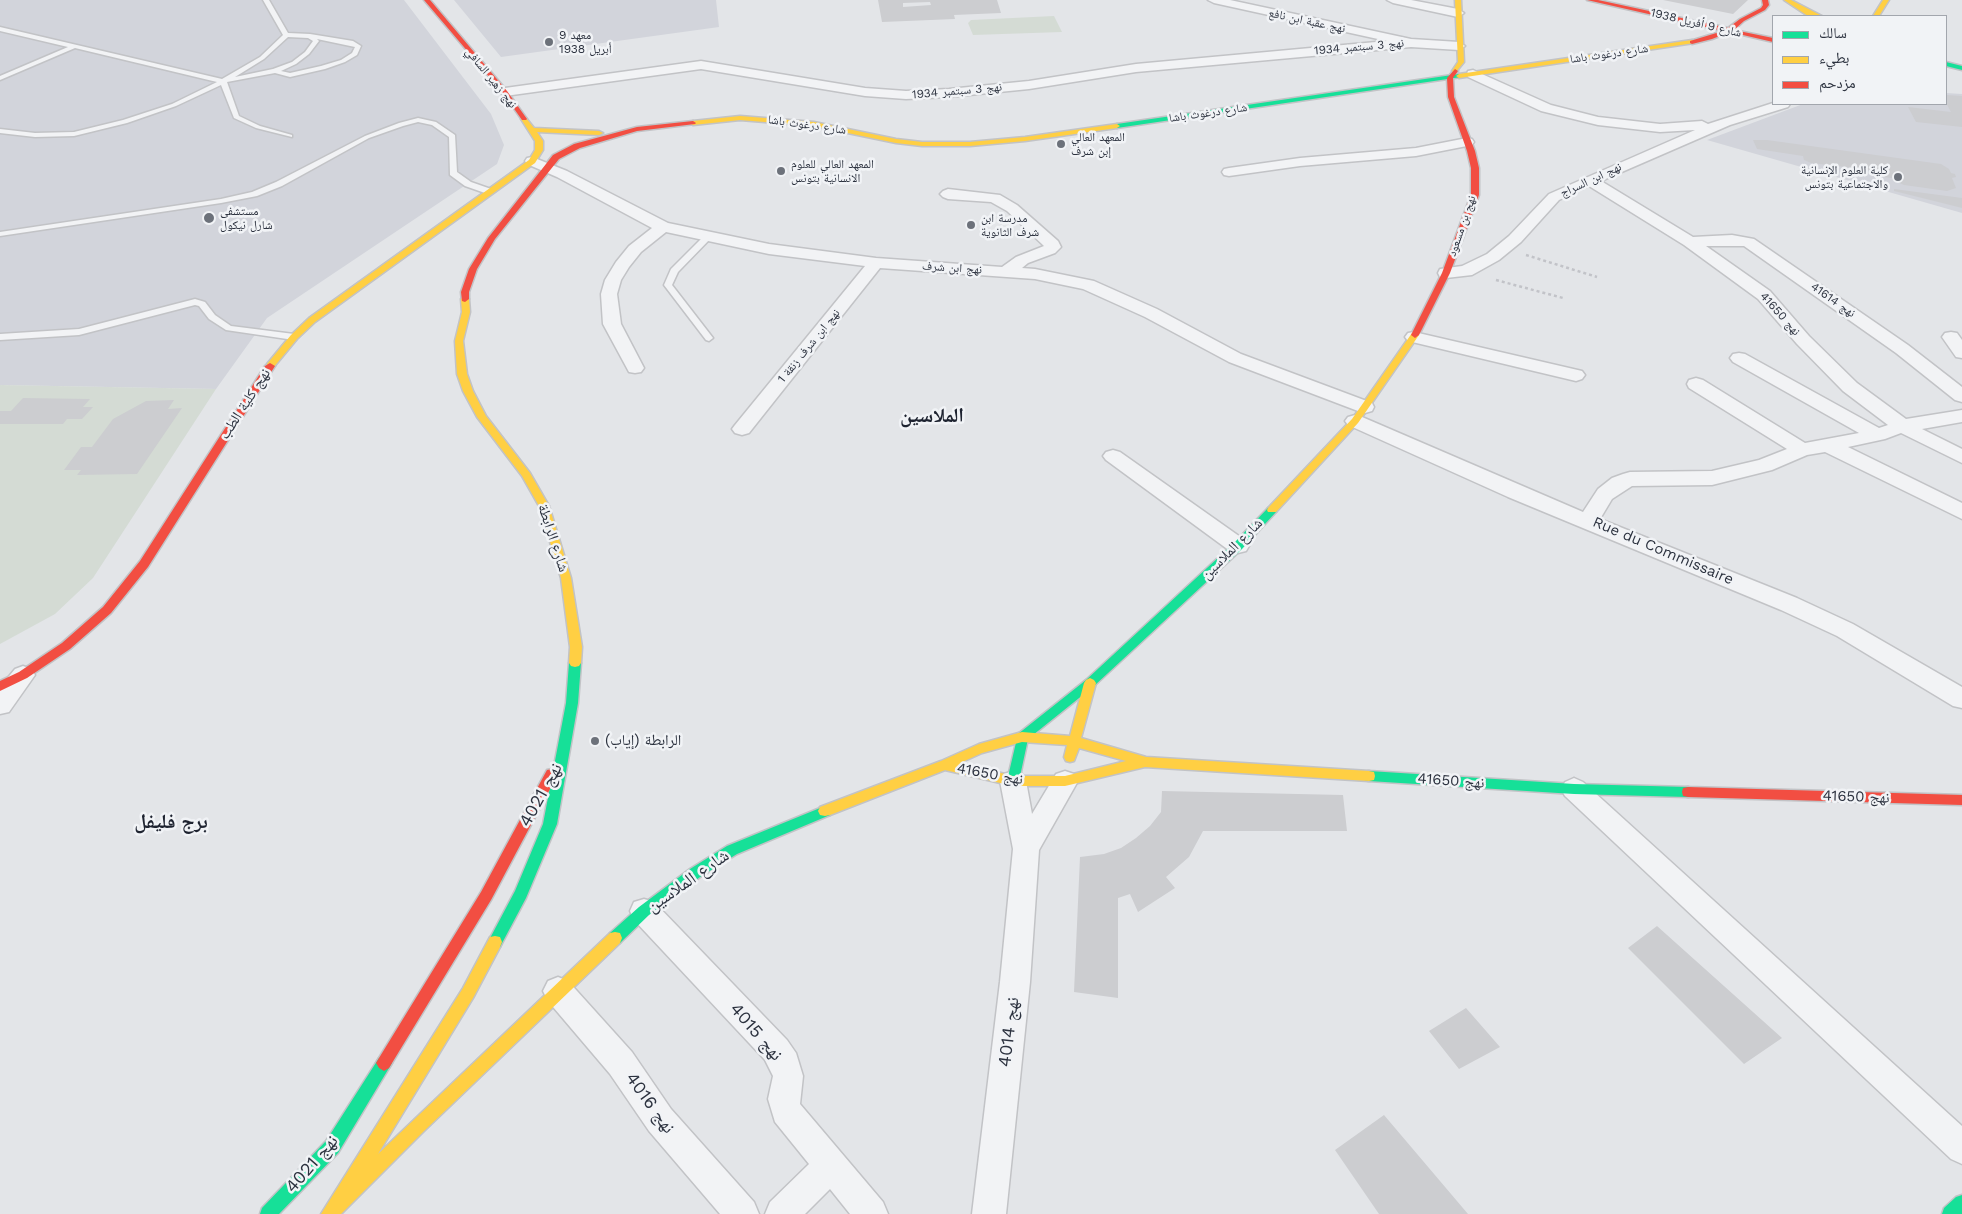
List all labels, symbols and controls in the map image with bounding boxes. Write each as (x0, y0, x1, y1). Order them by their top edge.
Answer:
street label: نهج عقبة ابن نافع (1267, 6, 1347, 36)
street label: شارع 9 أفريل 1938 (1649, 6, 1743, 40)
legend (1772, 15, 1947, 105)
text: سالك (1819, 24, 1847, 42)
place label: معهد 9 أبريل 1938 (559, 28, 612, 56)
marker: معهد 9 أبريل 1938 (543, 36, 555, 48)
street label: نهج 3 سبتمبر 1934 (1313, 36, 1405, 58)
street label: شارع درغوث باشا (1569, 41, 1649, 67)
street label: نهج زهير السافي (462, 45, 520, 111)
text: بطيء (1819, 49, 1849, 67)
text: مزدحم (1819, 74, 1856, 92)
street label: نهج 3 سبتمبر 1934 (911, 80, 1003, 102)
street label: شارع درغوث باشا (1168, 100, 1248, 126)
street label: شارع درغوث باشا (767, 112, 847, 138)
place label: المعهد العالي إبن شرف (1071, 130, 1125, 158)
marker: المعهد العالي إبن شرف (1055, 138, 1067, 150)
place label: المعهد العالي للعلوم الانسانية بتونس (791, 157, 874, 185)
street label: نهج ابن السراج (1558, 160, 1624, 200)
place label: كلية العلوم الإنسانية والاجتماعية بتونس (1801, 163, 1888, 191)
marker: المعهد العالي للعلوم الانسانية بتونس (775, 165, 787, 177)
marker: كلية العلوم الإنسانية والاجتماعية بتونس (1892, 171, 1904, 183)
street label: نهج بن مسعود (1445, 194, 1479, 258)
place label: مستشفى شارل نيكول (220, 204, 273, 232)
marker: مستشفى شارل نيكول (202, 211, 216, 225)
place label: مدرسة ابن شرف الثانوية (981, 211, 1039, 239)
marker: مدرسة ابن شرف الثانوية (965, 219, 977, 231)
street label: نهج ابن شرف (921, 259, 983, 277)
street label: نهج 41614 (1808, 279, 1858, 321)
street label: نهج 41650 (1757, 289, 1803, 339)
street label: نهج ابن شرف زنقة 1 (775, 306, 843, 386)
street label: نهج كلية الطب (216, 365, 274, 443)
district label: الملاسين (900, 404, 964, 428)
street label: شارع الرابطة (534, 502, 572, 574)
street label: Rue du Commissaire (1590, 513, 1736, 589)
street label: شارع الملاسين (1197, 514, 1267, 584)
place label: الرابطة (إياب) (605, 732, 681, 750)
marker: الرابطة (إياب) (589, 735, 601, 747)
street label: نهج 4021 (515, 759, 567, 831)
street label: نهج 41650 (955, 759, 1025, 789)
street label: نهج 41650 (1417, 770, 1485, 792)
street label: نهج 41650 (1822, 787, 1890, 807)
district label: برج فليفل (134, 810, 208, 834)
street label: شارع الملاسين (643, 845, 733, 917)
street label: نهج 4014 (994, 996, 1024, 1068)
street label: نهج 4015 (725, 999, 787, 1065)
street label: نهج 4016 (621, 1068, 679, 1138)
street label: نهج 4021 (281, 1131, 343, 1197)

